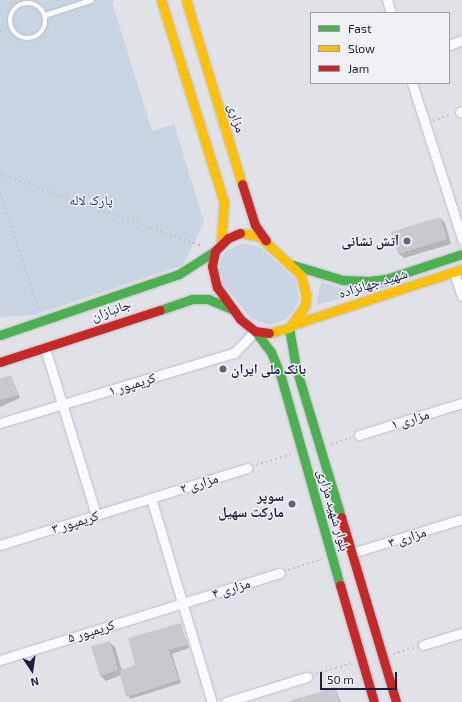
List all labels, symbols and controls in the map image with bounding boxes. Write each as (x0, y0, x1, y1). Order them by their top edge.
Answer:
legend (310, 12, 450, 84)
text: Fast (348, 21, 371, 35)
text: Slow (348, 41, 375, 55)
text: Jam (348, 61, 369, 75)
street label: مزاری (225, 101, 249, 135)
park label: پارک لاله (69, 192, 113, 208)
place label: آتش نشانی (342, 233, 399, 249)
marker: آتش نشانی (402, 236, 412, 246)
street label: شهید جهانزاده (336, 265, 410, 301)
street label: جانبازان (89, 295, 133, 325)
place label: بانک ملی ایران (231, 361, 306, 377)
marker: بانک ملی ایران (218, 364, 228, 374)
street label: کریمپور ۱ (106, 369, 158, 399)
street label: مزاری ۱ (389, 405, 431, 433)
street label: بلوار شهید مزاری (314, 467, 354, 553)
street label: مزاری ۲ (178, 469, 220, 497)
place label: سوپر مارکت سهیل (218, 488, 284, 520)
marker: سوپر مارکت سهیل (287, 499, 297, 509)
street label: کریمپور ۳ (49, 507, 101, 537)
street label: مزاری ۳ (386, 523, 428, 551)
street label: مزاری ۴ (210, 574, 252, 602)
street label: کریمپور ۵ (65, 616, 117, 646)
north arrow (12, 650, 52, 690)
scale bar (322, 664, 399, 690)
text: 50 m (327, 672, 354, 686)
text: N (29, 675, 40, 689)

